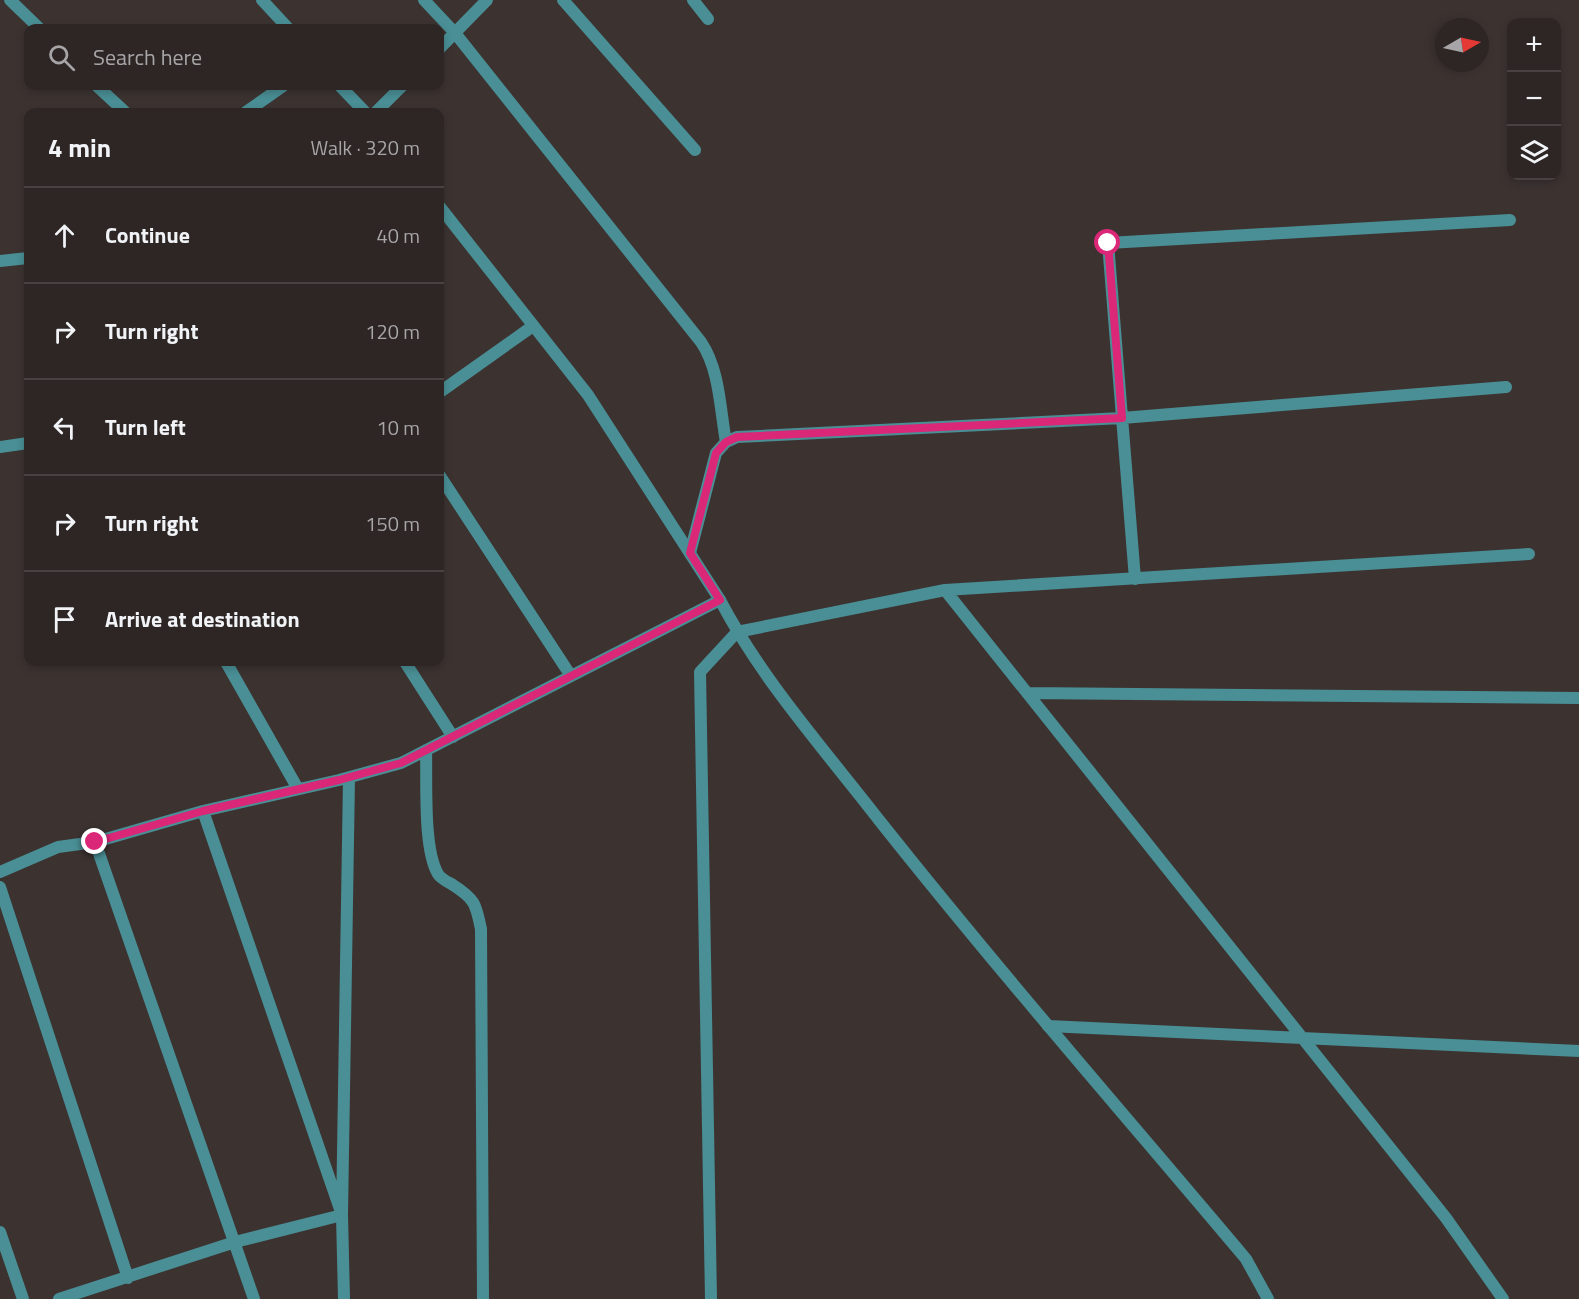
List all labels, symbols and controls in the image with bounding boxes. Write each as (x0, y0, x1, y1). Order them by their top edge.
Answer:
north arrow (1435, 18, 1489, 72)
map controls (1507, 18, 1561, 180)
button: + (1507, 18, 1561, 72)
search box (24, 24, 444, 90)
text: Search here (93, 40, 202, 74)
icon: search (45, 41, 78, 74)
button: − (1507, 72, 1561, 126)
button: layers (1507, 126, 1561, 180)
text: 4 min (48, 128, 111, 167)
text: Walk · 320 m (311, 132, 420, 163)
text: Continue (105, 218, 190, 252)
icon: ahead (48, 219, 81, 252)
text: 40 m (376, 220, 420, 251)
route start (1094, 229, 1120, 255)
text: Turn right (105, 314, 199, 348)
icon: right (48, 315, 81, 348)
text: 120 m (365, 316, 420, 347)
text: Turn left (105, 410, 186, 444)
icon: left (48, 411, 81, 444)
text: 10 m (376, 412, 420, 443)
text: Turn right (105, 506, 199, 540)
icon: right (48, 507, 81, 540)
text: 150 m (365, 508, 420, 539)
text: Arrive at destination (105, 602, 300, 636)
icon: arrive (48, 603, 81, 636)
route end (81, 828, 107, 854)

